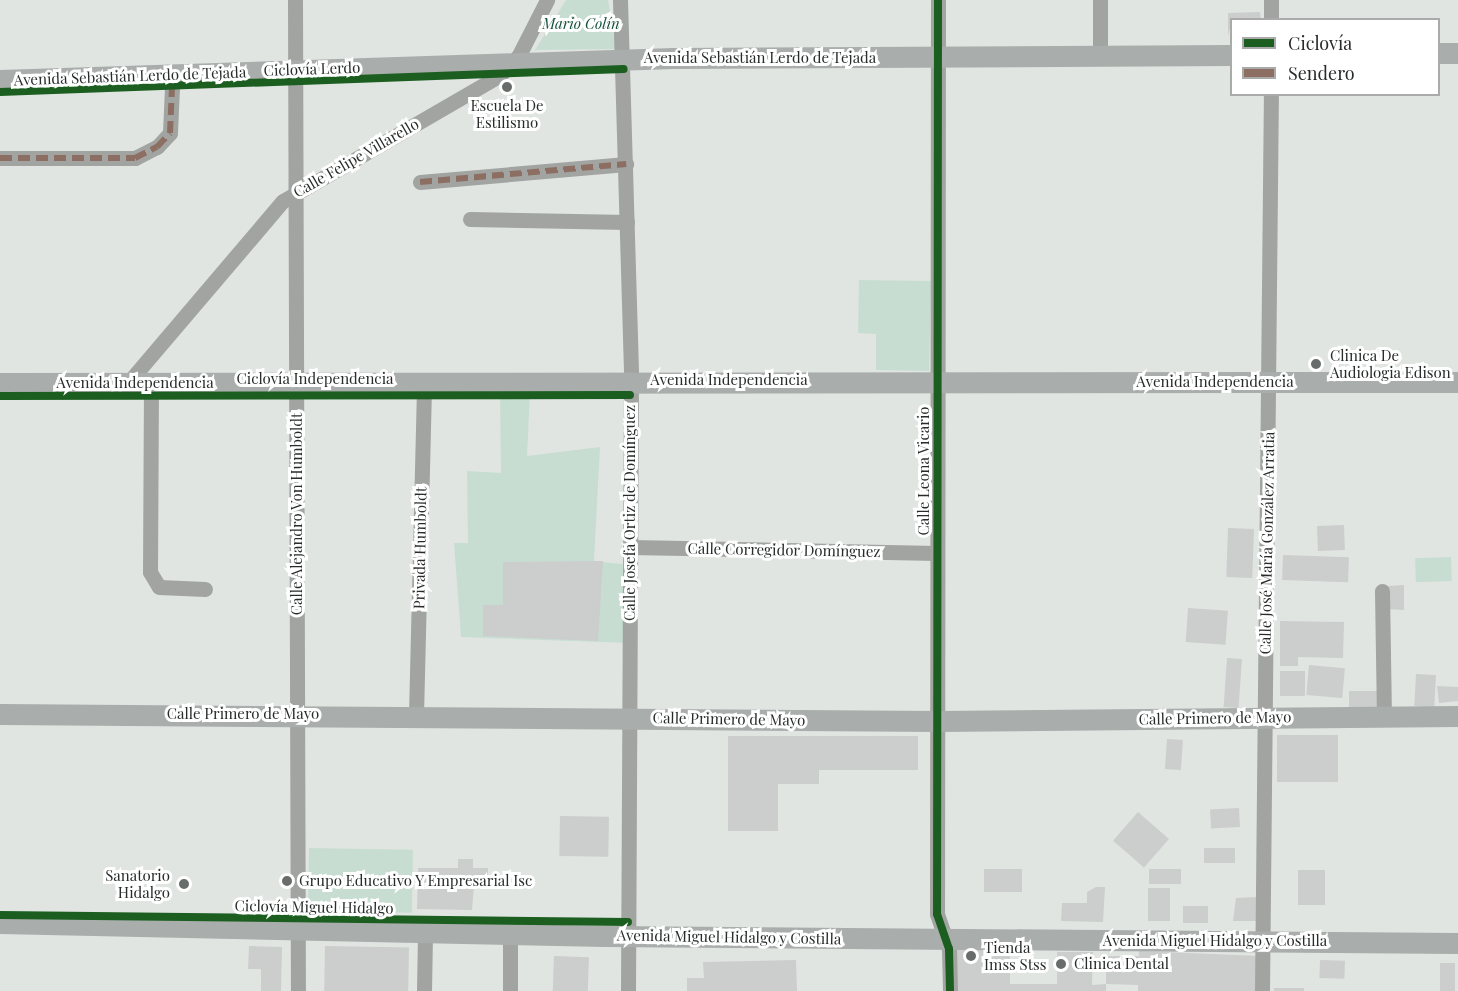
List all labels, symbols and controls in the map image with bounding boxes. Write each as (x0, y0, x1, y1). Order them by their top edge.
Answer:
park label: Mario Colín (542, 15, 620, 33)
legend (1230, 18, 1440, 96)
text: Ciclovía (1288, 31, 1352, 55)
street label: Avenida Sebastián Lerdo de Tejada (643, 49, 877, 67)
street label: Ciclovía Lerdo (263, 58, 361, 80)
text: Sendero (1288, 61, 1355, 85)
street label: Avenida Sebastián Lerdo de Tejada (13, 63, 247, 89)
marker: Escuela De Estilismo (500, 80, 514, 94)
place label: Escuela De Estilismo (470, 96, 544, 131)
street label: Calle Felipe Villarello (290, 115, 422, 201)
place label: Clinica De Audiologia Edison (1330, 346, 1451, 381)
marker: Clinica De Audiologia Edison (1307, 355, 1325, 373)
street label: Ciclovía Independencia (236, 370, 394, 388)
street label: Avenida Independencia (650, 371, 808, 389)
street label: Avenida Independencia (1136, 373, 1294, 391)
street label: Avenida Independencia (56, 374, 214, 392)
street label: Calle Josefa Ortiz de Domínguez (621, 405, 639, 621)
street label: Calle Leona Vicario (915, 406, 933, 536)
street label: Calle Alejandro Von Humboldt (288, 412, 306, 616)
street label: Calle José María González Arratia (1256, 431, 1278, 655)
street label: Privada Humboldt (410, 487, 430, 609)
street label: Calle Corregidor Domínguez (687, 539, 881, 561)
street label: Calle Primero de Mayo (167, 705, 319, 723)
street label: Calle Primero de Mayo (1139, 708, 1291, 728)
street label: Calle Primero de Mayo (653, 709, 805, 729)
place label: Sanatorio Hidalgo (105, 866, 170, 901)
place label: Grupo Educativo Y Empresarial Isc (299, 872, 533, 890)
marker: Grupo Educativo Y Empresarial Isc (280, 874, 294, 888)
marker: Sanatorio Hidalgo (175, 875, 193, 893)
street label: Ciclovía Miguel Hidalgo (234, 897, 394, 917)
street label: Avenida Miguel Hidalgo y Costilla (616, 926, 842, 948)
street label: Avenida Miguel Hidalgo y Costilla (1102, 932, 1328, 950)
place label: Tienda Imss Stss (984, 938, 1046, 973)
marker: Tienda Imss Stss (962, 947, 980, 965)
marker: Clinica Dental (1052, 955, 1070, 973)
place label: Clinica Dental (1074, 955, 1169, 973)

